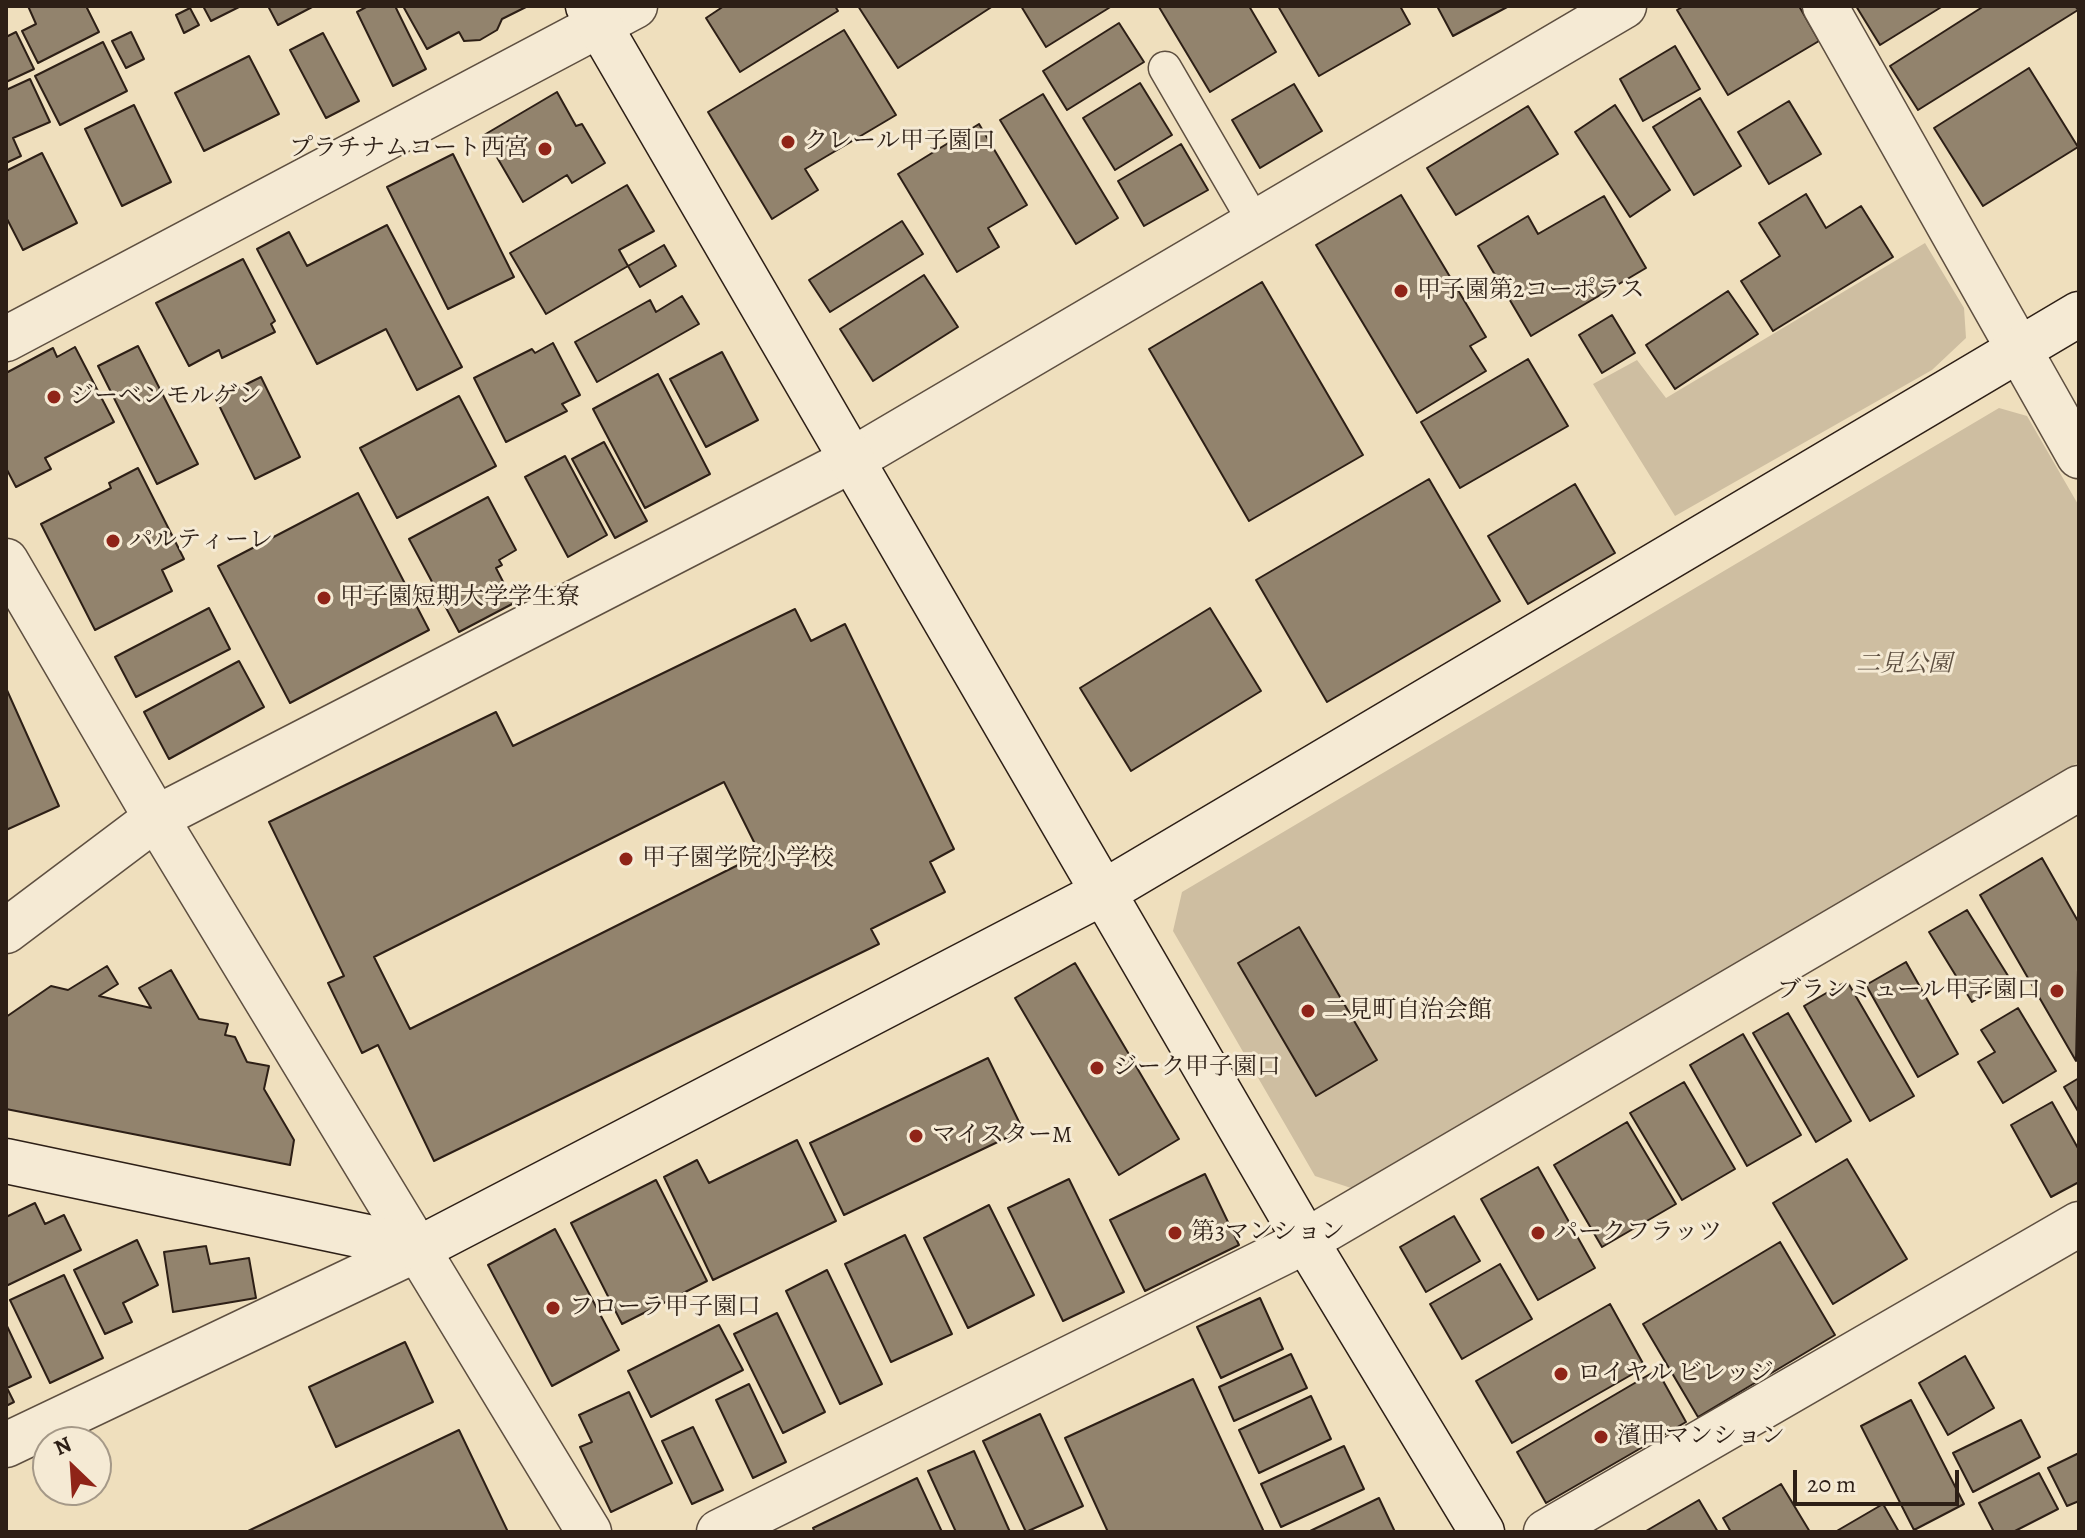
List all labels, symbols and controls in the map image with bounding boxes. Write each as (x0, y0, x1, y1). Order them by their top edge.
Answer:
place label: クレール甲子園口 (804, 128, 996, 156)
marker: クレール甲子園口 (779, 133, 797, 151)
place label: プラチナムコート西宮 (289, 135, 529, 163)
marker: プラチナムコート西宮 (536, 140, 554, 158)
place label: 甲子園第2コーポラス (1417, 277, 1644, 305)
marker: 甲子園第2コーポラス (1392, 282, 1410, 300)
place label: ジーベンモルゲン (70, 383, 262, 411)
marker: ジーベンモルゲン (45, 388, 63, 406)
place label: パルティーレ (129, 527, 273, 555)
marker: パルティーレ (104, 532, 122, 550)
place label: 甲子園短期大学学生寮 (340, 584, 580, 612)
marker: 甲子園短期大学学生寮 (315, 589, 333, 607)
park label: 二見公園 (1856, 651, 1952, 679)
place label: 甲子園学院小学校 (642, 845, 834, 873)
marker: 甲子園学院小学校 (617, 850, 635, 868)
place label: ブランミュール甲子園口 (1777, 977, 2041, 1005)
marker: ブランミュール甲子園口 (2048, 982, 2066, 1000)
place label: 二見町自治会館 (1324, 997, 1492, 1025)
marker: 二見町自治会館 (1299, 1002, 1317, 1020)
place label: ジーク甲子園口 (1113, 1054, 1281, 1082)
marker: ジーク甲子園口 (1088, 1059, 1106, 1077)
place label: マイスターM (932, 1122, 1072, 1150)
marker: マイスターM (907, 1127, 925, 1145)
place label: 第3マンション (1191, 1219, 1345, 1247)
place label: パークフラッツ (1554, 1219, 1722, 1247)
marker: 第3マンション (1166, 1224, 1184, 1242)
marker: パークフラッツ (1529, 1224, 1547, 1242)
place label: フローラ甲子園口 (569, 1294, 761, 1322)
marker: フローラ甲子園口 (544, 1299, 562, 1317)
place label: ロイヤル ビレッジ (1577, 1360, 1774, 1388)
marker: ロイヤル ビレッジ (1552, 1365, 1570, 1383)
place label: 濱田マンション (1617, 1423, 1785, 1451)
north arrow (32, 1426, 112, 1506)
marker: 濱田マンション (1592, 1428, 1610, 1446)
text: N (49, 1429, 76, 1463)
scale bar (1797, 1454, 1963, 1504)
text: 20 m (1807, 1468, 1856, 1500)

